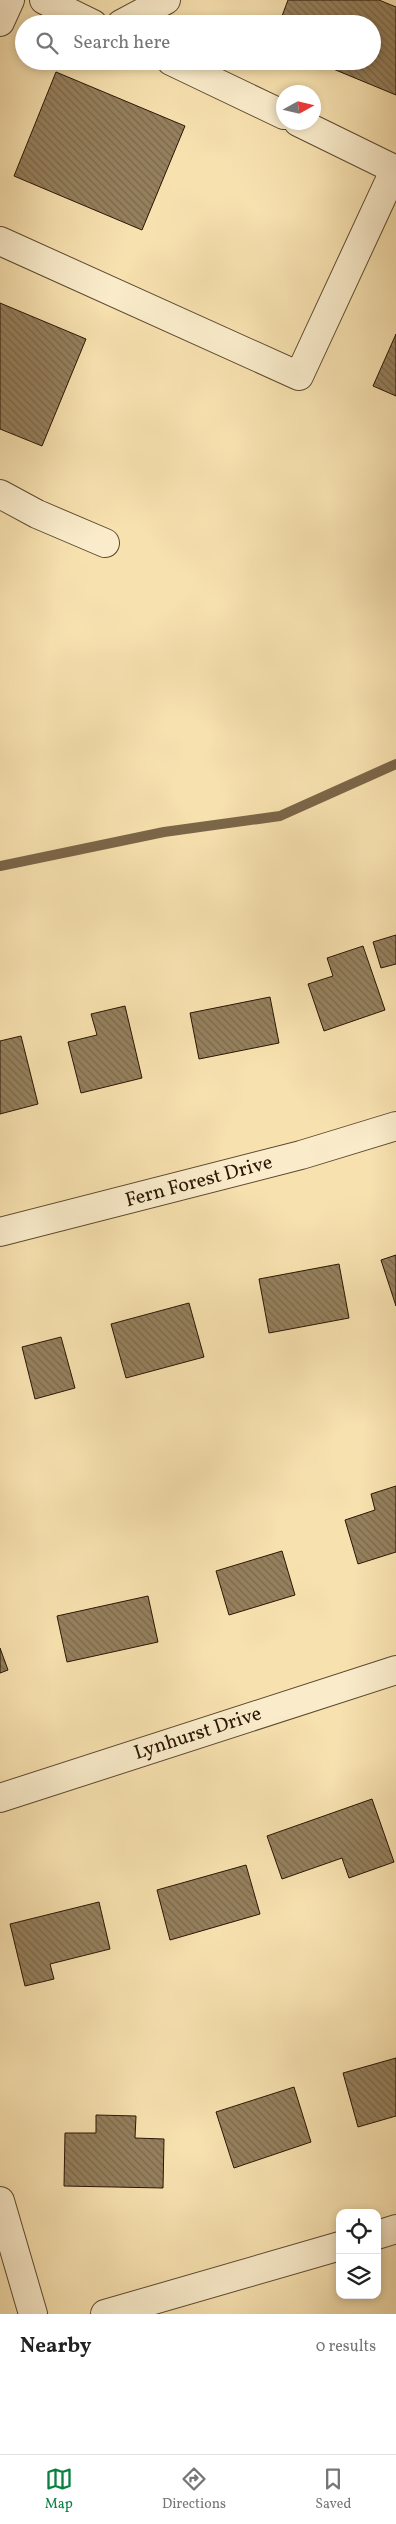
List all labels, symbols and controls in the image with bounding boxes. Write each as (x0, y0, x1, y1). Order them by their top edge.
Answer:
search box (15, 15, 381, 70)
icon: search (33, 29, 61, 57)
text: Search here (73, 30, 170, 56)
north arrow (276, 85, 321, 130)
street label: Fern Forest Drive (122, 1149, 276, 1215)
street label: Lynhurst Drive (131, 1700, 265, 1768)
map controls (336, 2209, 381, 2299)
button: locate (336, 2209, 381, 2254)
button: layers (336, 2254, 381, 2299)
text: Nearby (20, 2332, 91, 2361)
text: 0 results (316, 2336, 376, 2358)
tab: Map (45, 2465, 73, 2514)
tab: Directions (162, 2465, 226, 2514)
tab: Saved (315, 2465, 351, 2514)

